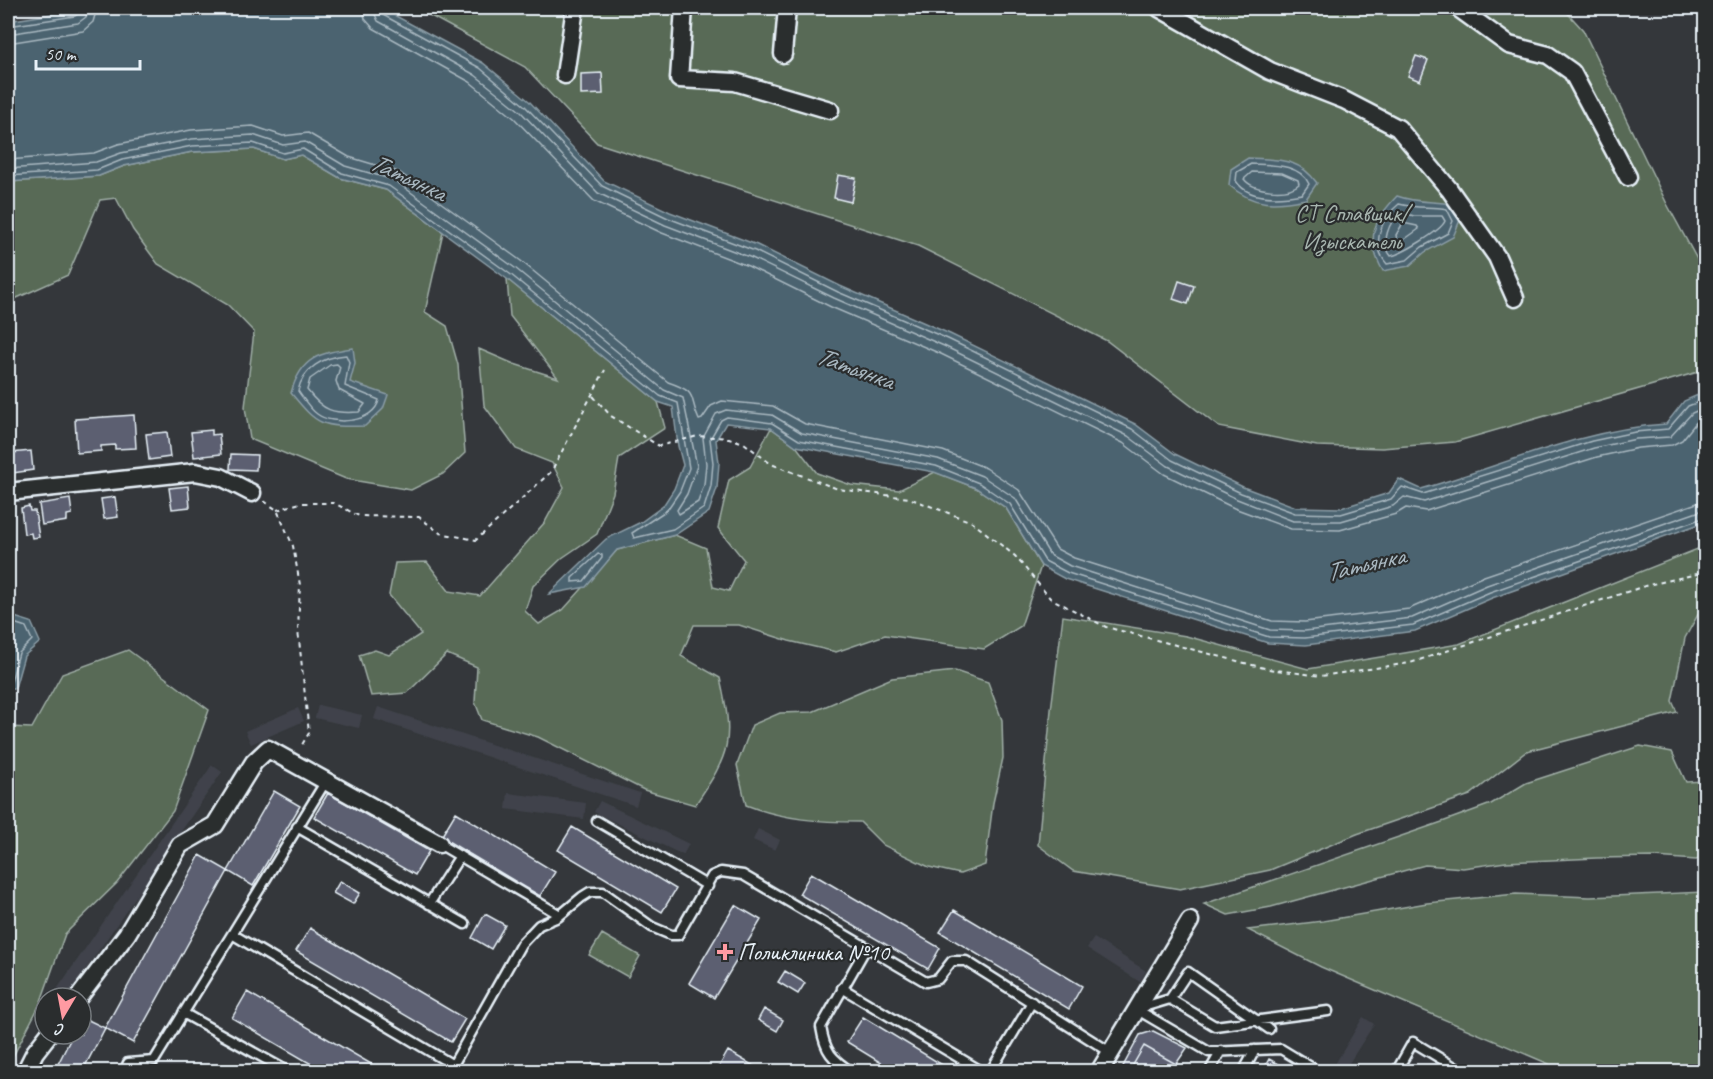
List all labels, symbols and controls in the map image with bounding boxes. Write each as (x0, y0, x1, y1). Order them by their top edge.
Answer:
scale bar (36, 33, 140, 71)
text: 50 m (45, 43, 78, 65)
water label: Татьянка (365, 145, 454, 210)
park label: СТ Сплавщик/ Изыскатель (1295, 198, 1414, 257)
water label: Татьянка (812, 339, 901, 398)
water label: Татьянка (1322, 538, 1411, 589)
place label: Поликлиника №10 (738, 937, 891, 967)
marker: Поликлиника №10 (716, 943, 734, 961)
north arrow (33, 986, 93, 1046)
text: С (53, 1019, 66, 1040)

